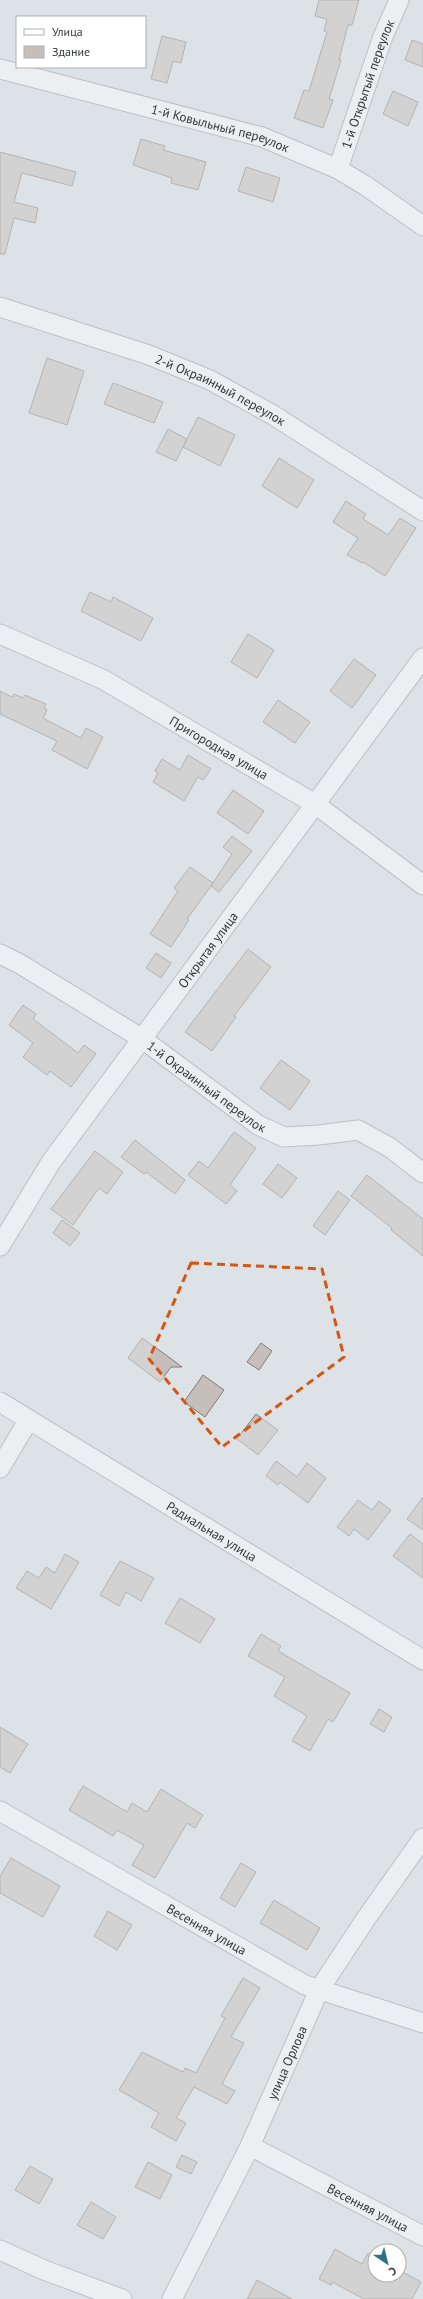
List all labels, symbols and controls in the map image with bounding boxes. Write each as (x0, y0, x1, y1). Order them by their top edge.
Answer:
legend (16, 16, 146, 68)
street label: 1-й Открытый переулок (337, 16, 398, 151)
text: Улица (52, 24, 83, 39)
text: Здание (52, 44, 90, 59)
street label: 1-й Ковыльный переулок (149, 100, 293, 156)
street label: 2-й Окраинный переулок (153, 350, 290, 430)
street label: Пригородная улица (167, 712, 271, 783)
street label: Открытая улица (174, 908, 241, 991)
street label: 1-й Окраинный переулок (144, 1037, 270, 1136)
street label: Радиальная улица (163, 1497, 260, 1565)
street label: Весенняя улица (164, 1899, 250, 1958)
street label: улица Орлова (263, 2023, 311, 2102)
street label: Весенняя улица (324, 2179, 412, 2236)
north arrow (367, 2243, 407, 2283)
text: С (386, 2264, 399, 2279)

